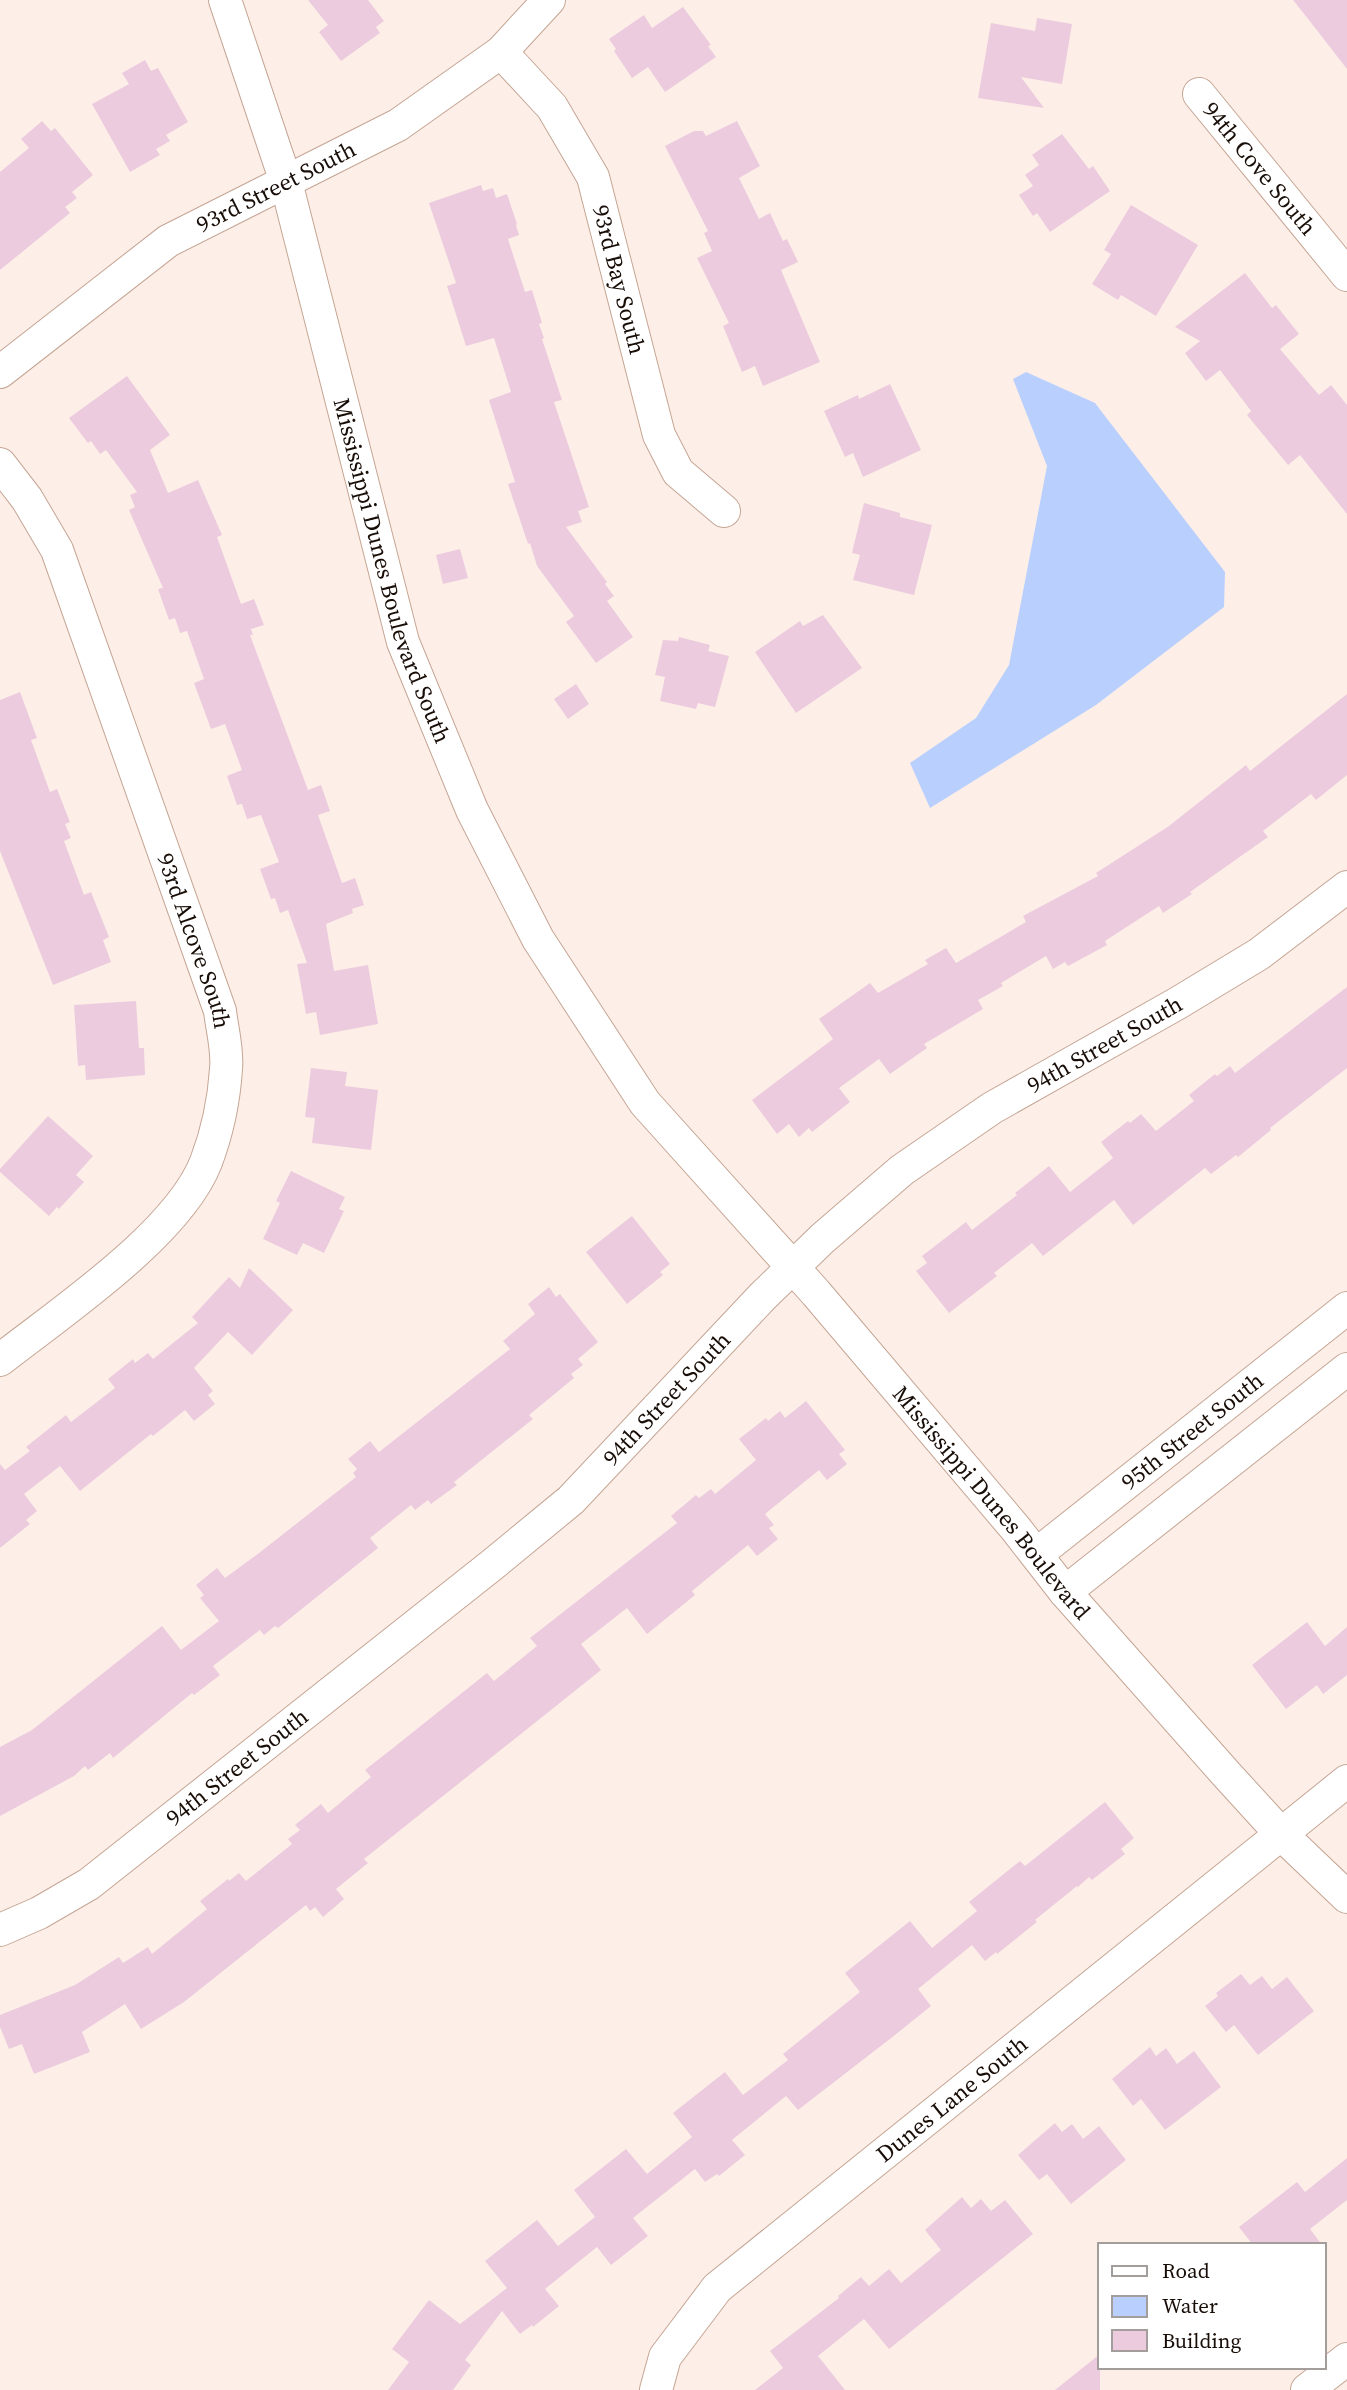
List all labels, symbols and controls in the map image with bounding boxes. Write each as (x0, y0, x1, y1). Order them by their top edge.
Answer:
street label: 94th Cove South (1195, 95, 1324, 242)
street label: 93rd Street South (191, 133, 361, 240)
street label: 93rd Bay South (585, 202, 654, 358)
street label: Mississippi Dunes Boulevard South (326, 395, 459, 748)
street label: 93rd Alcove South (149, 849, 238, 1031)
street label: 94th Street South (1021, 988, 1188, 1101)
street label: 94th Street South (595, 1324, 738, 1473)
street label: 95th Street South (1114, 1364, 1270, 1497)
street label: Mississippi Dunes Boulevard (885, 1379, 1098, 1626)
street label: 94th Street South (159, 1700, 315, 1833)
street label: Dunes Lane South (869, 2028, 1034, 2170)
legend (1098, 2243, 1326, 2369)
text: Road (1162, 2256, 1210, 2285)
text: Water (1162, 2291, 1218, 2320)
text: Building (1162, 2326, 1241, 2355)

